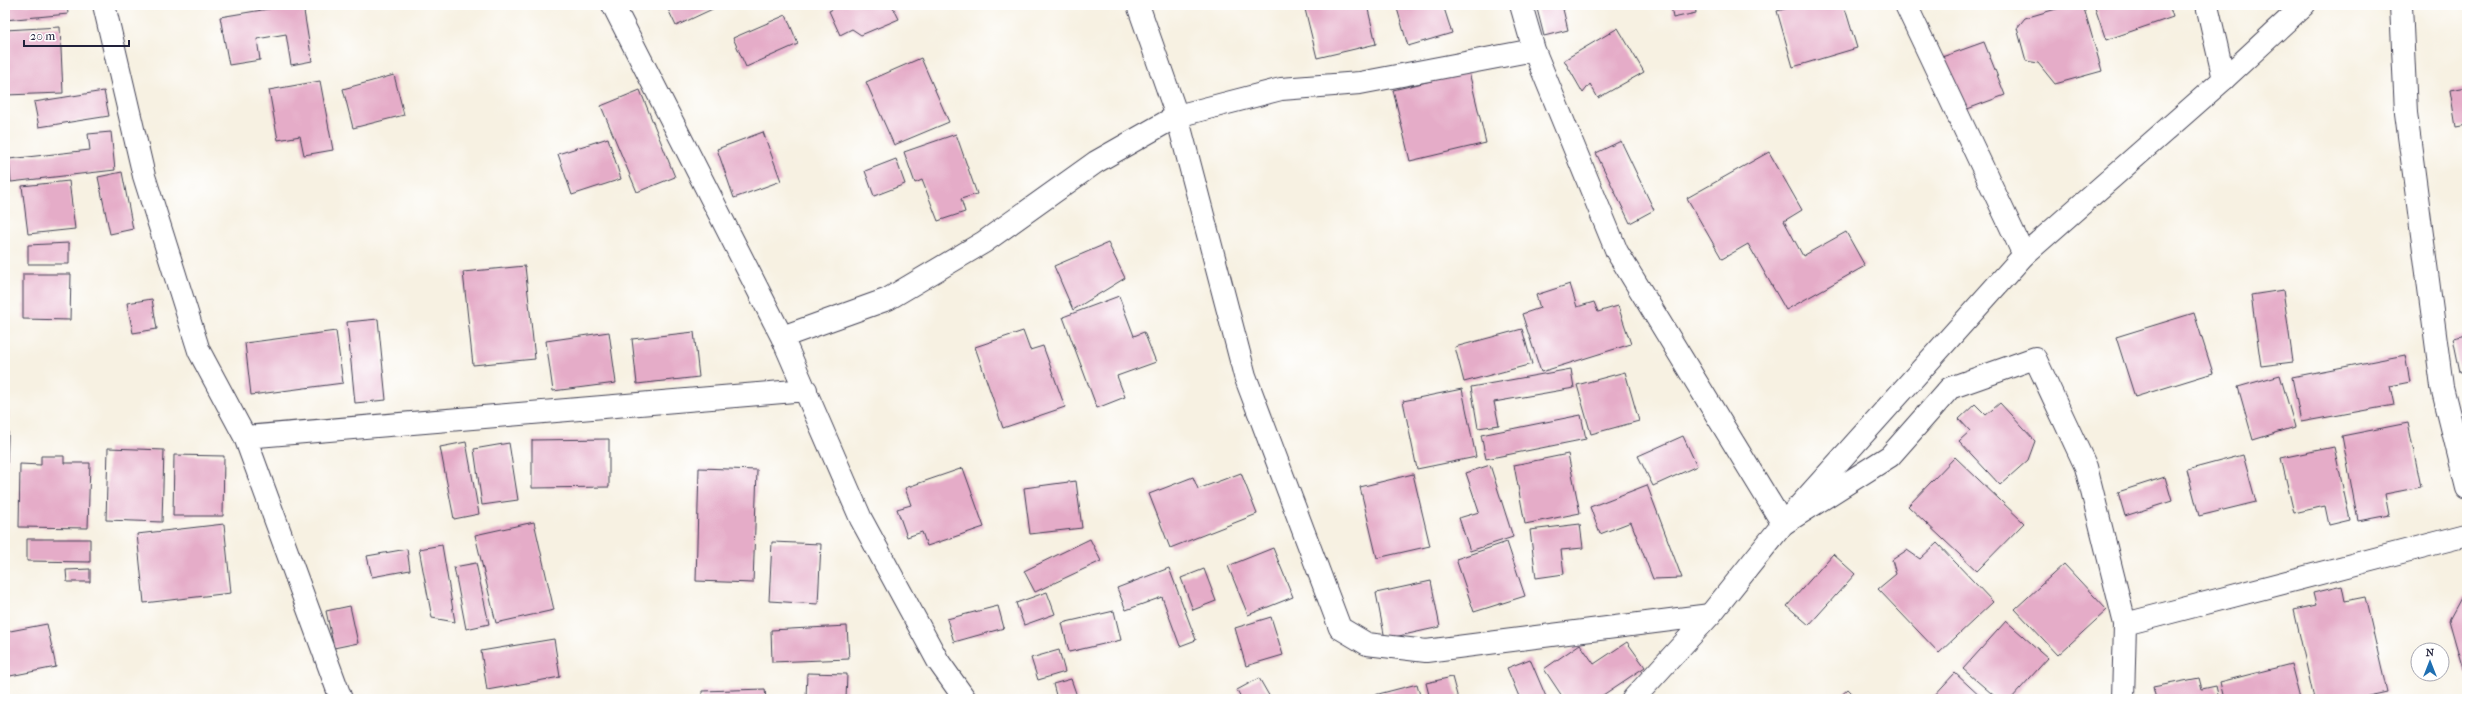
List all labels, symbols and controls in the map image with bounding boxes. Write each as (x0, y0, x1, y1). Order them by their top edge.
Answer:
scale bar (24, 22, 129, 48)
text: 20 m (30, 29, 55, 43)
north arrow (2410, 642, 2450, 682)
text: N (2426, 646, 2435, 659)

